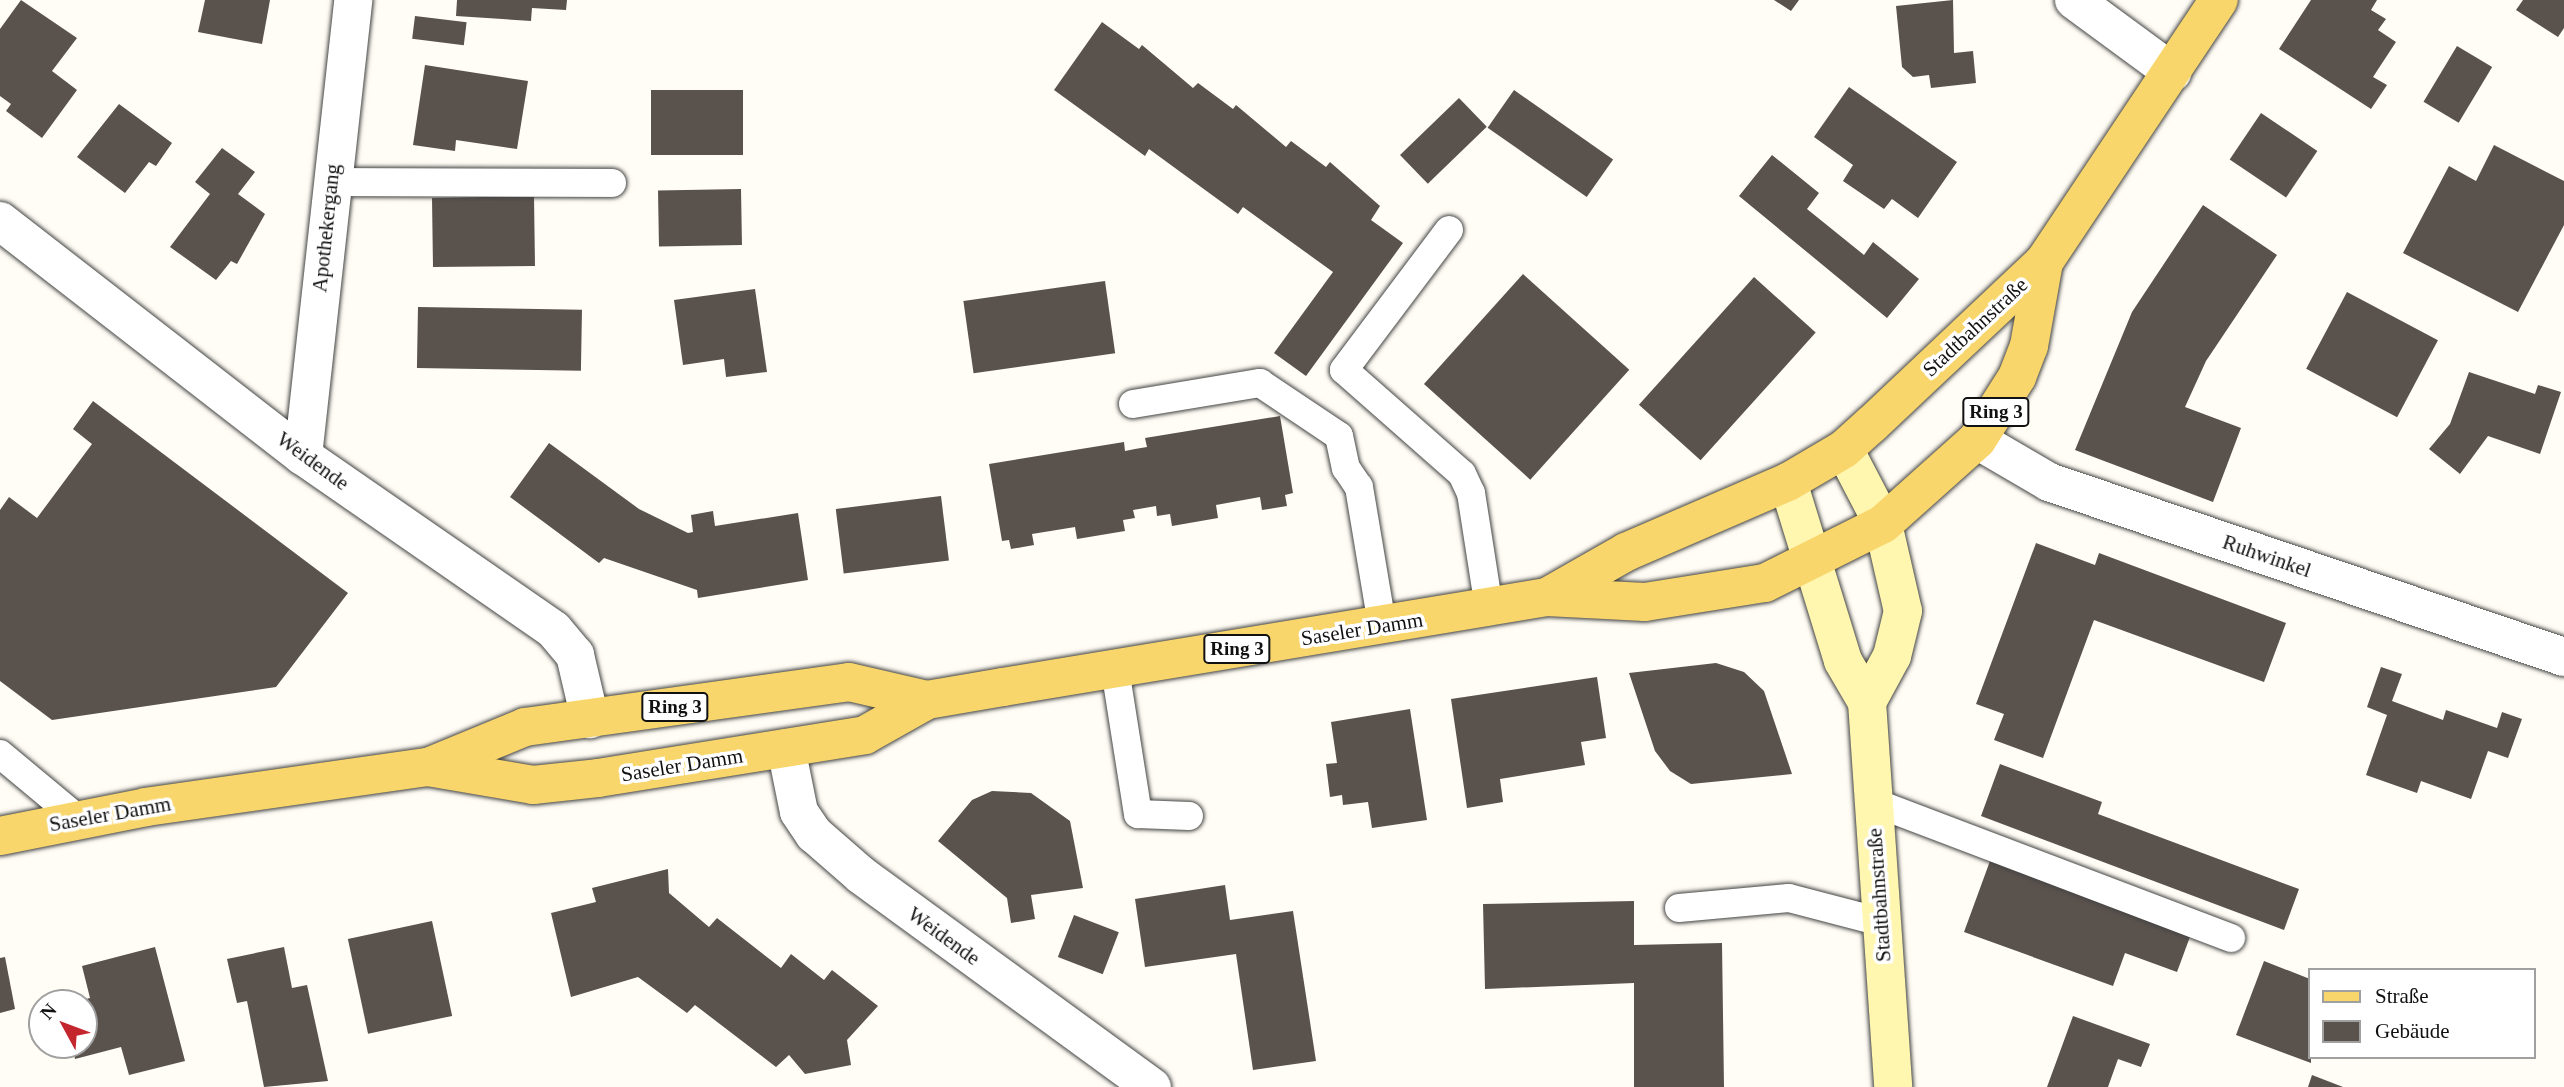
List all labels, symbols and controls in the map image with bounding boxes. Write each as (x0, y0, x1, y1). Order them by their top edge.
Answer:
street label: Apothekergang (307, 162, 345, 294)
street label: Stadtbahnstraße (1917, 272, 2033, 382)
road number: Ring 3 (1961, 396, 2031, 428)
street label: Weidende (272, 426, 354, 496)
street label: Ruhwinkel (2219, 529, 2315, 583)
street label: Saseler Damm (1299, 607, 1425, 651)
road number: Ring 3 (1202, 634, 1272, 664)
road number: Ring 3 (640, 692, 710, 722)
street label: Saseler Damm (619, 743, 745, 787)
street label: Saseler Damm (47, 791, 173, 837)
street label: Stadtbahnstraße (1862, 827, 1896, 963)
street label: Weidende (903, 901, 985, 971)
legend (2308, 968, 2536, 1059)
text: Straße (2375, 984, 2429, 1008)
north arrow (28, 989, 98, 1059)
text: N (36, 999, 61, 1023)
text: Gebäude (2375, 1019, 2450, 1043)

